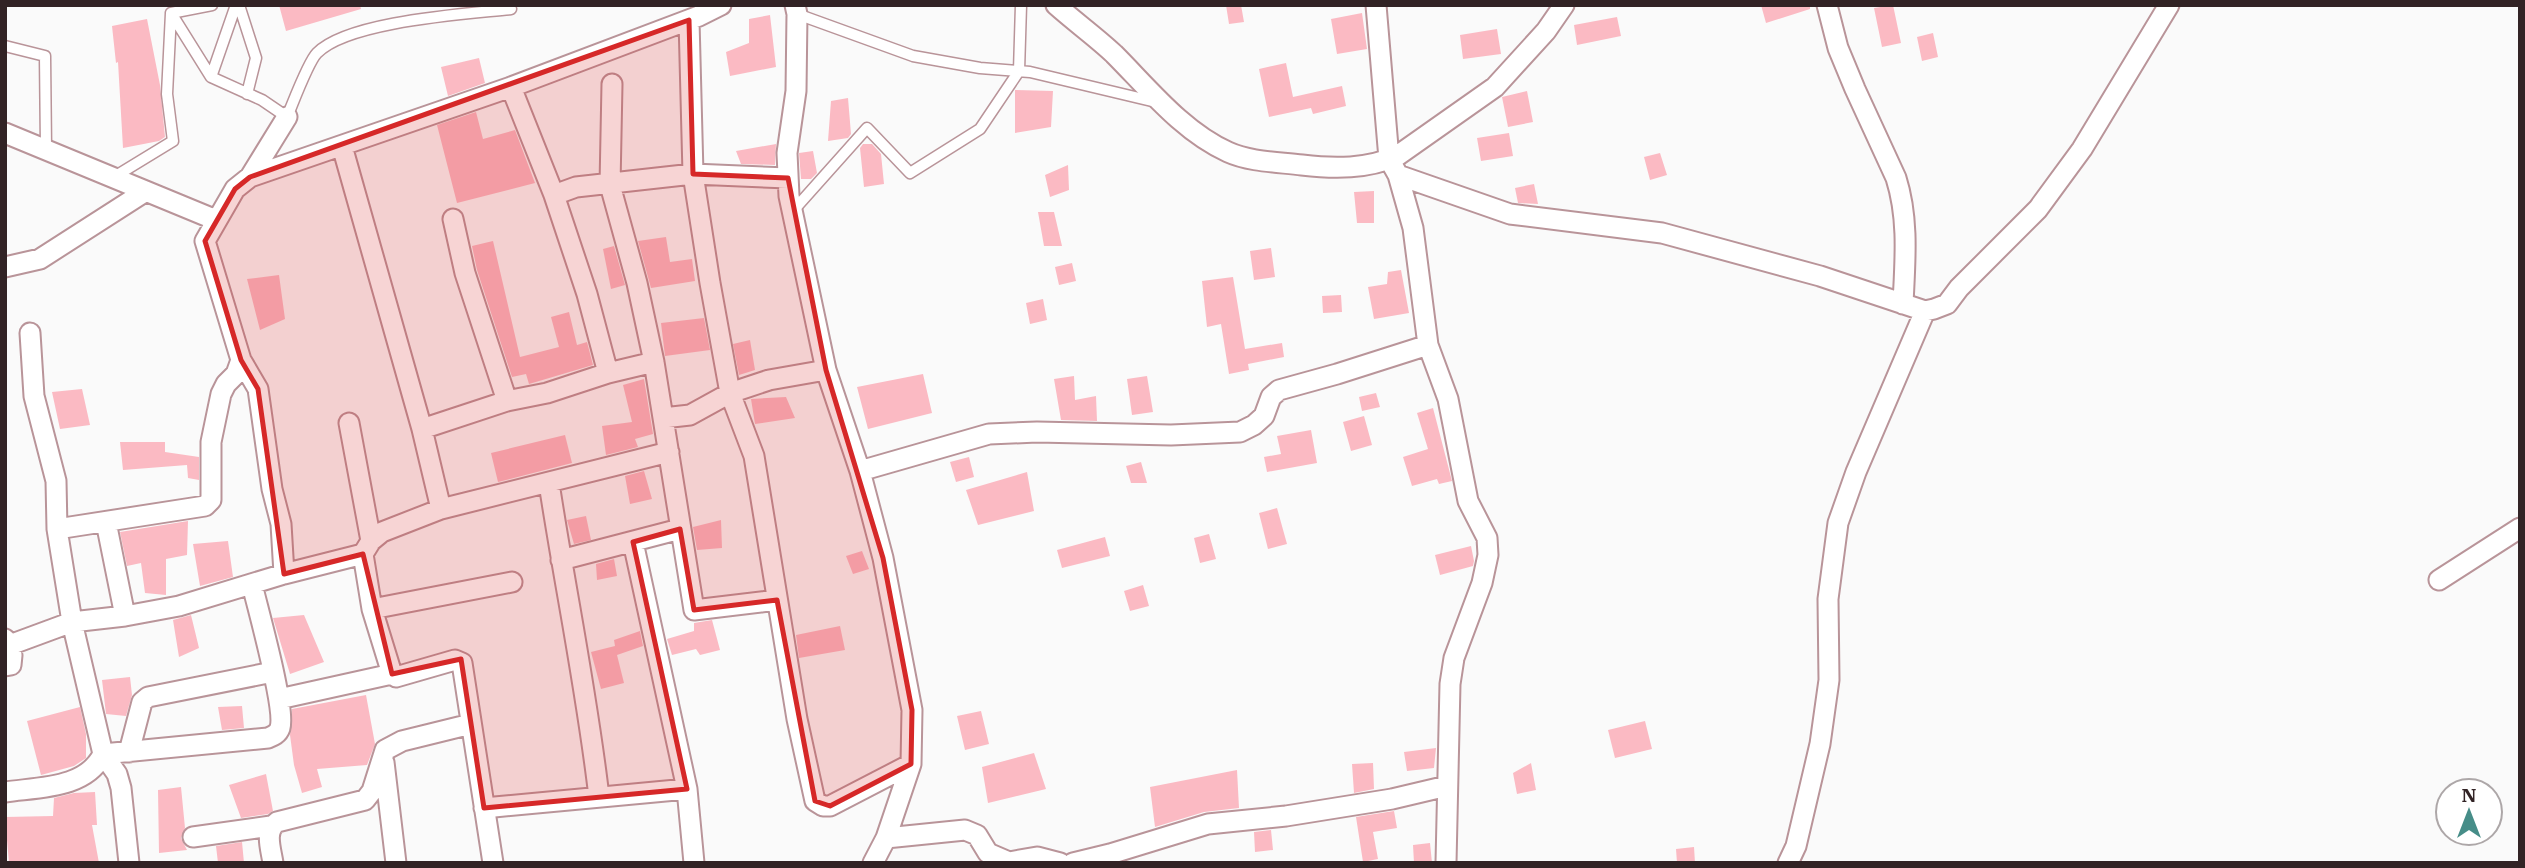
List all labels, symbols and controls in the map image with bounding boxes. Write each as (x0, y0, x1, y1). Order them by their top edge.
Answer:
north arrow (2434, 777, 2504, 847)
text: N (2461, 783, 2477, 807)

